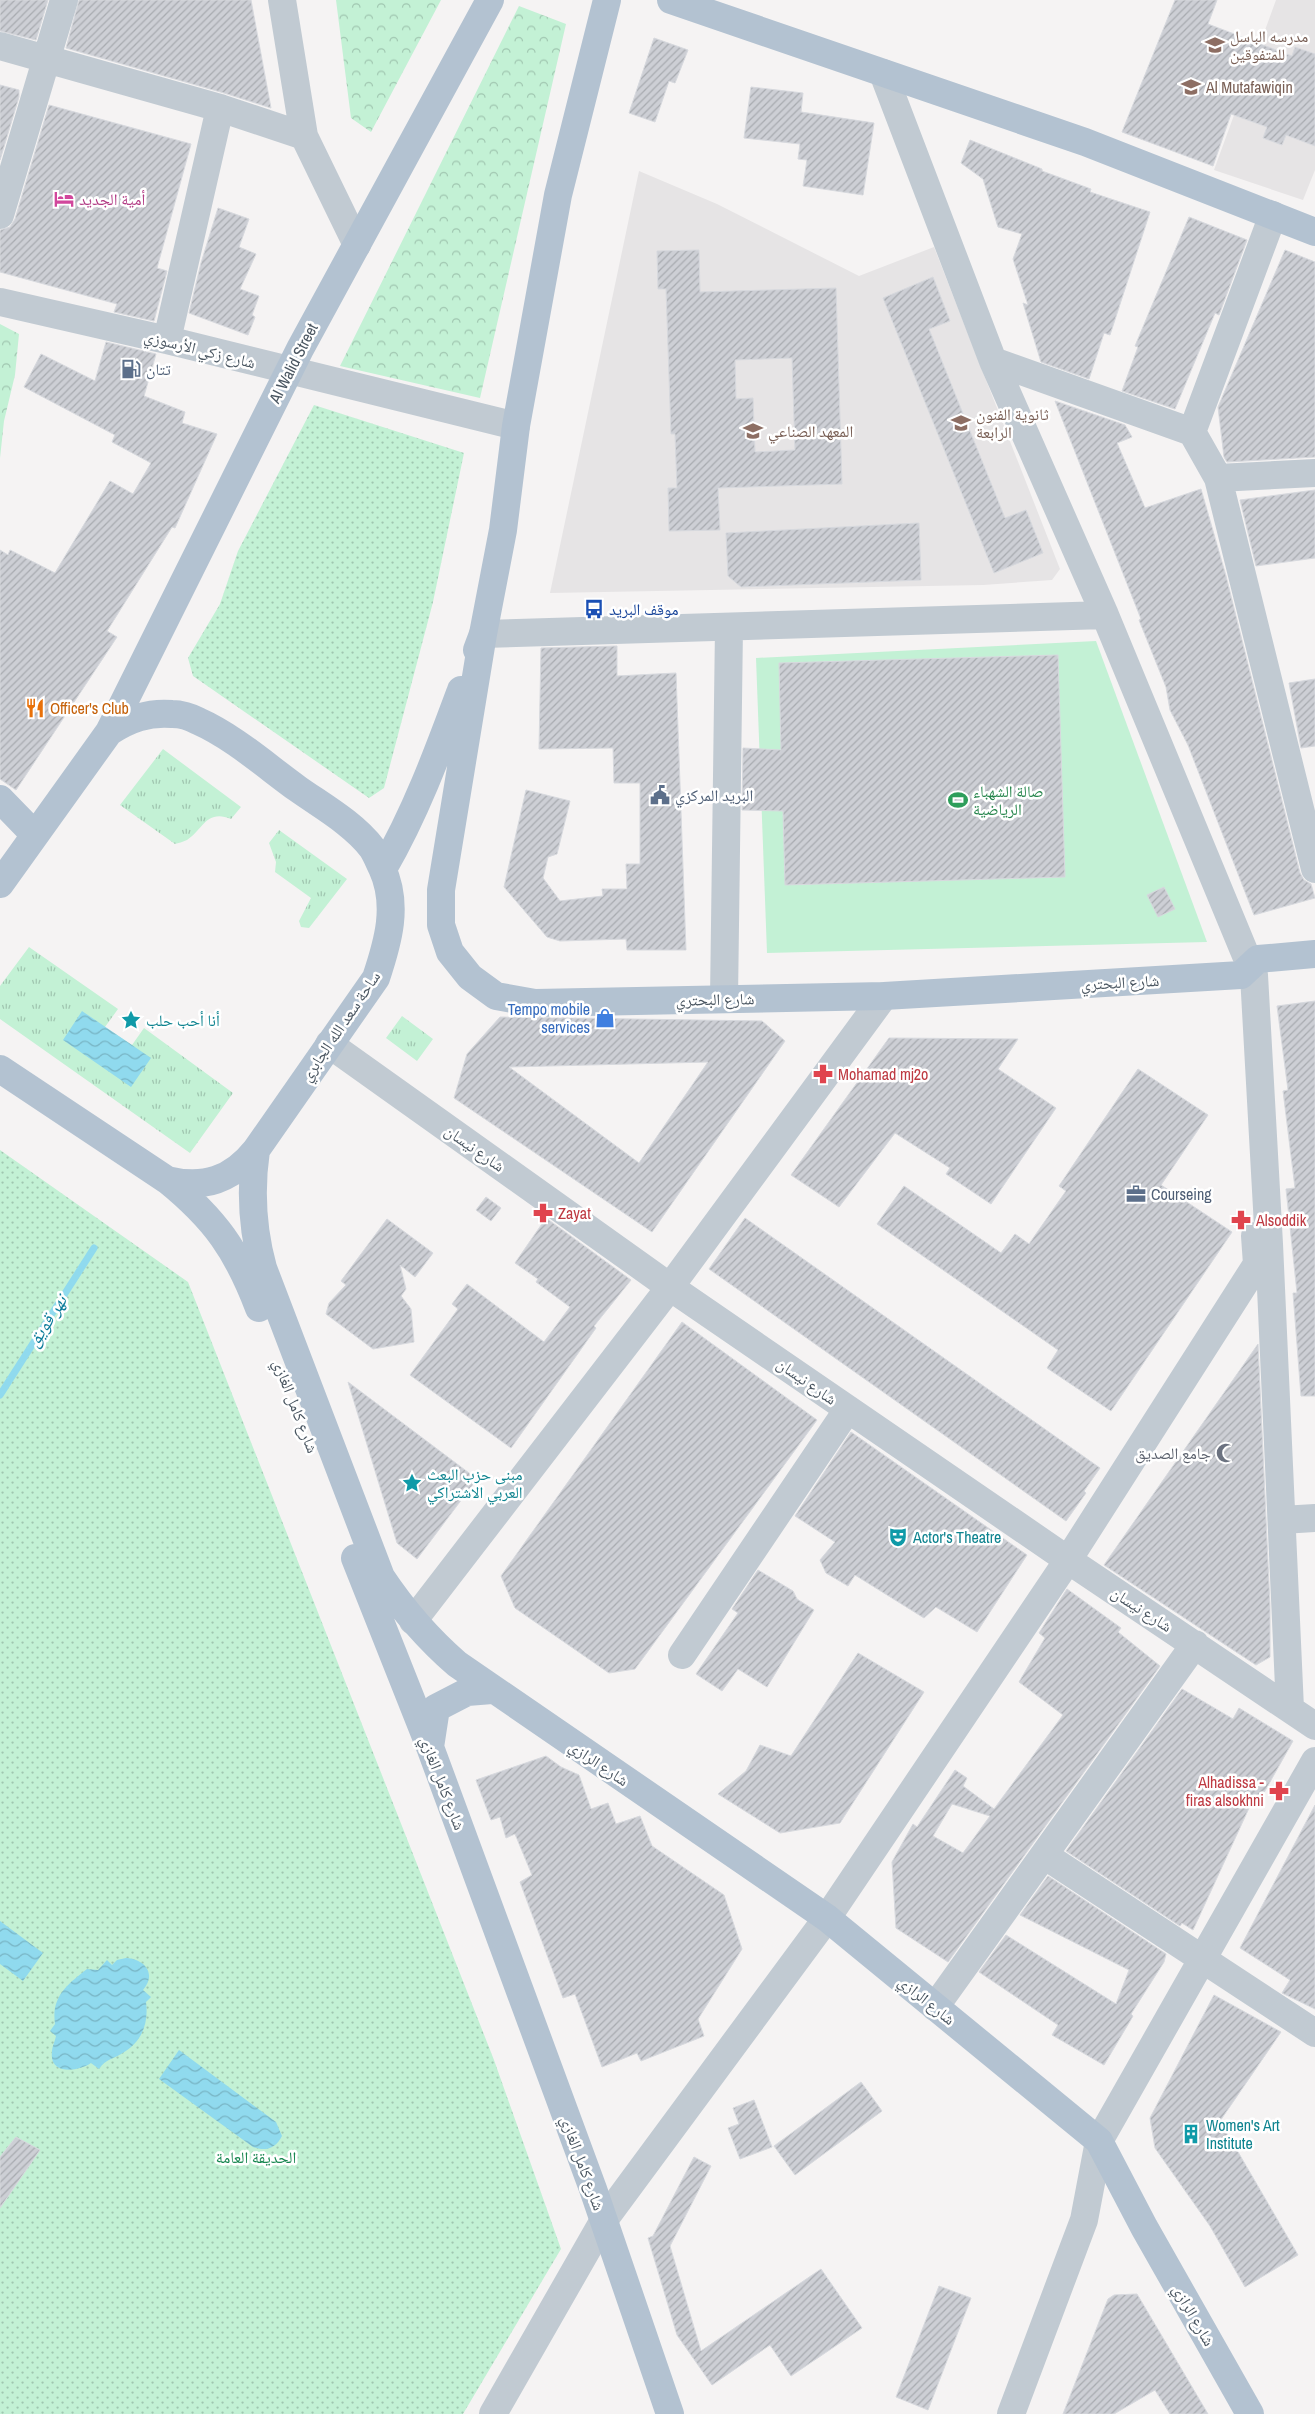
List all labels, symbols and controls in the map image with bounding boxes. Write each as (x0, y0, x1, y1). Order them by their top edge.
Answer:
place label: مدرسه الباسل للمتفوقين (1230, 25, 1308, 65)
school or university icon: مدرسه الباسل للمتفوقين (1204, 34, 1226, 56)
school or university icon: Al Mutafawiqin (1180, 76, 1202, 98)
place label: Al Mutafawiqin (1205, 76, 1293, 98)
hotel icon: أمية الجديد (53, 188, 75, 210)
place label: أمية الجديد (79, 188, 145, 210)
street label: Al Walid Street (263, 319, 323, 408)
street label: شارع زكي الأرسوزي (142, 325, 258, 375)
fuel station icon: تتان (120, 358, 142, 380)
place label: تتان (146, 358, 171, 380)
place label: ثانوية الفنون الرابعة (976, 403, 1049, 443)
school or university icon: ثانوية الفنون الرابعة (950, 412, 972, 434)
school or university icon: المعهد الصناعي (742, 420, 764, 442)
place label: المعهد الصناعي (768, 420, 853, 444)
bus stop icon: موقف البريد (583, 598, 605, 620)
place label: موقف البريد (609, 598, 679, 620)
restaurant icon: Officer's Club (24, 697, 46, 719)
place label: Officer's Club (50, 697, 129, 719)
place label: صالة الشهباء الرياضية (973, 780, 1044, 820)
public building icon: البريد المركزي (649, 784, 671, 806)
place label: البريد المركزي (675, 784, 753, 808)
sports icon: صالة الشهباء الرياضية (947, 789, 969, 811)
street label: ساحة سعد الله الجابري (295, 967, 387, 1087)
street label: شارع البحتري (1080, 969, 1160, 997)
street label: شارع البحتري (675, 987, 755, 1013)
place label: Tempo mobile services (508, 998, 590, 1038)
shop icon: Tempo mobile services (594, 1007, 616, 1029)
place icon: أنا أحب حلب (120, 1009, 142, 1031)
place label: أنا أحب حلب (146, 1009, 220, 1031)
pharmacy icon: Mohamad mj2o (812, 1063, 834, 1085)
place label: Mohamad mj2o (838, 1063, 928, 1085)
street label: شارع نيسان (441, 1119, 509, 1177)
office icon: Courseing (1125, 1183, 1147, 1205)
place label: Courseing (1151, 1183, 1212, 1205)
pharmacy icon: Zayat (532, 1202, 554, 1224)
place label: Zayat (558, 1202, 591, 1224)
pharmacy icon: Alsoddik (1230, 1209, 1252, 1231)
place label: Alsoddik (1255, 1209, 1307, 1231)
water label: نهر قويق (21, 1287, 74, 1351)
street label: شارع نيسان (773, 1352, 841, 1410)
street label: شارع كامل الغازي (266, 1356, 324, 1457)
place label: جامع الصديق (1135, 1442, 1211, 1464)
mosque icon: جامع الصديق (1215, 1442, 1237, 1464)
place label: مبنى حزب البعث العربي الاشتراكي (427, 1463, 523, 1505)
place icon: مبنى حزب البعث العربي الاشتراكي (401, 1472, 423, 1494)
theatre icon: Actor's Theatre (887, 1526, 909, 1548)
place label: Actor's Theatre (912, 1526, 1001, 1548)
street label: شارع نيسان (1107, 1581, 1177, 1637)
street label: شارع كامل الغازي (413, 1733, 471, 1834)
street label: شارع الرازي (564, 1735, 633, 1793)
place label: Alhadissa - firas alsokhni (1186, 1771, 1265, 1811)
pharmacy icon: Alhadissa - firas alsokhni (1268, 1780, 1290, 1802)
street label: شارع الرازي (893, 1970, 960, 2031)
street label: شارع كامل الغازي (554, 2113, 610, 2214)
place label: Women's Art Institute (1206, 2114, 1280, 2154)
building icon: Women's Art Institute (1180, 2123, 1202, 2145)
park label: الحديقة العامة (216, 2146, 296, 2168)
street label: شارع الرازي (1166, 2280, 1220, 2351)

